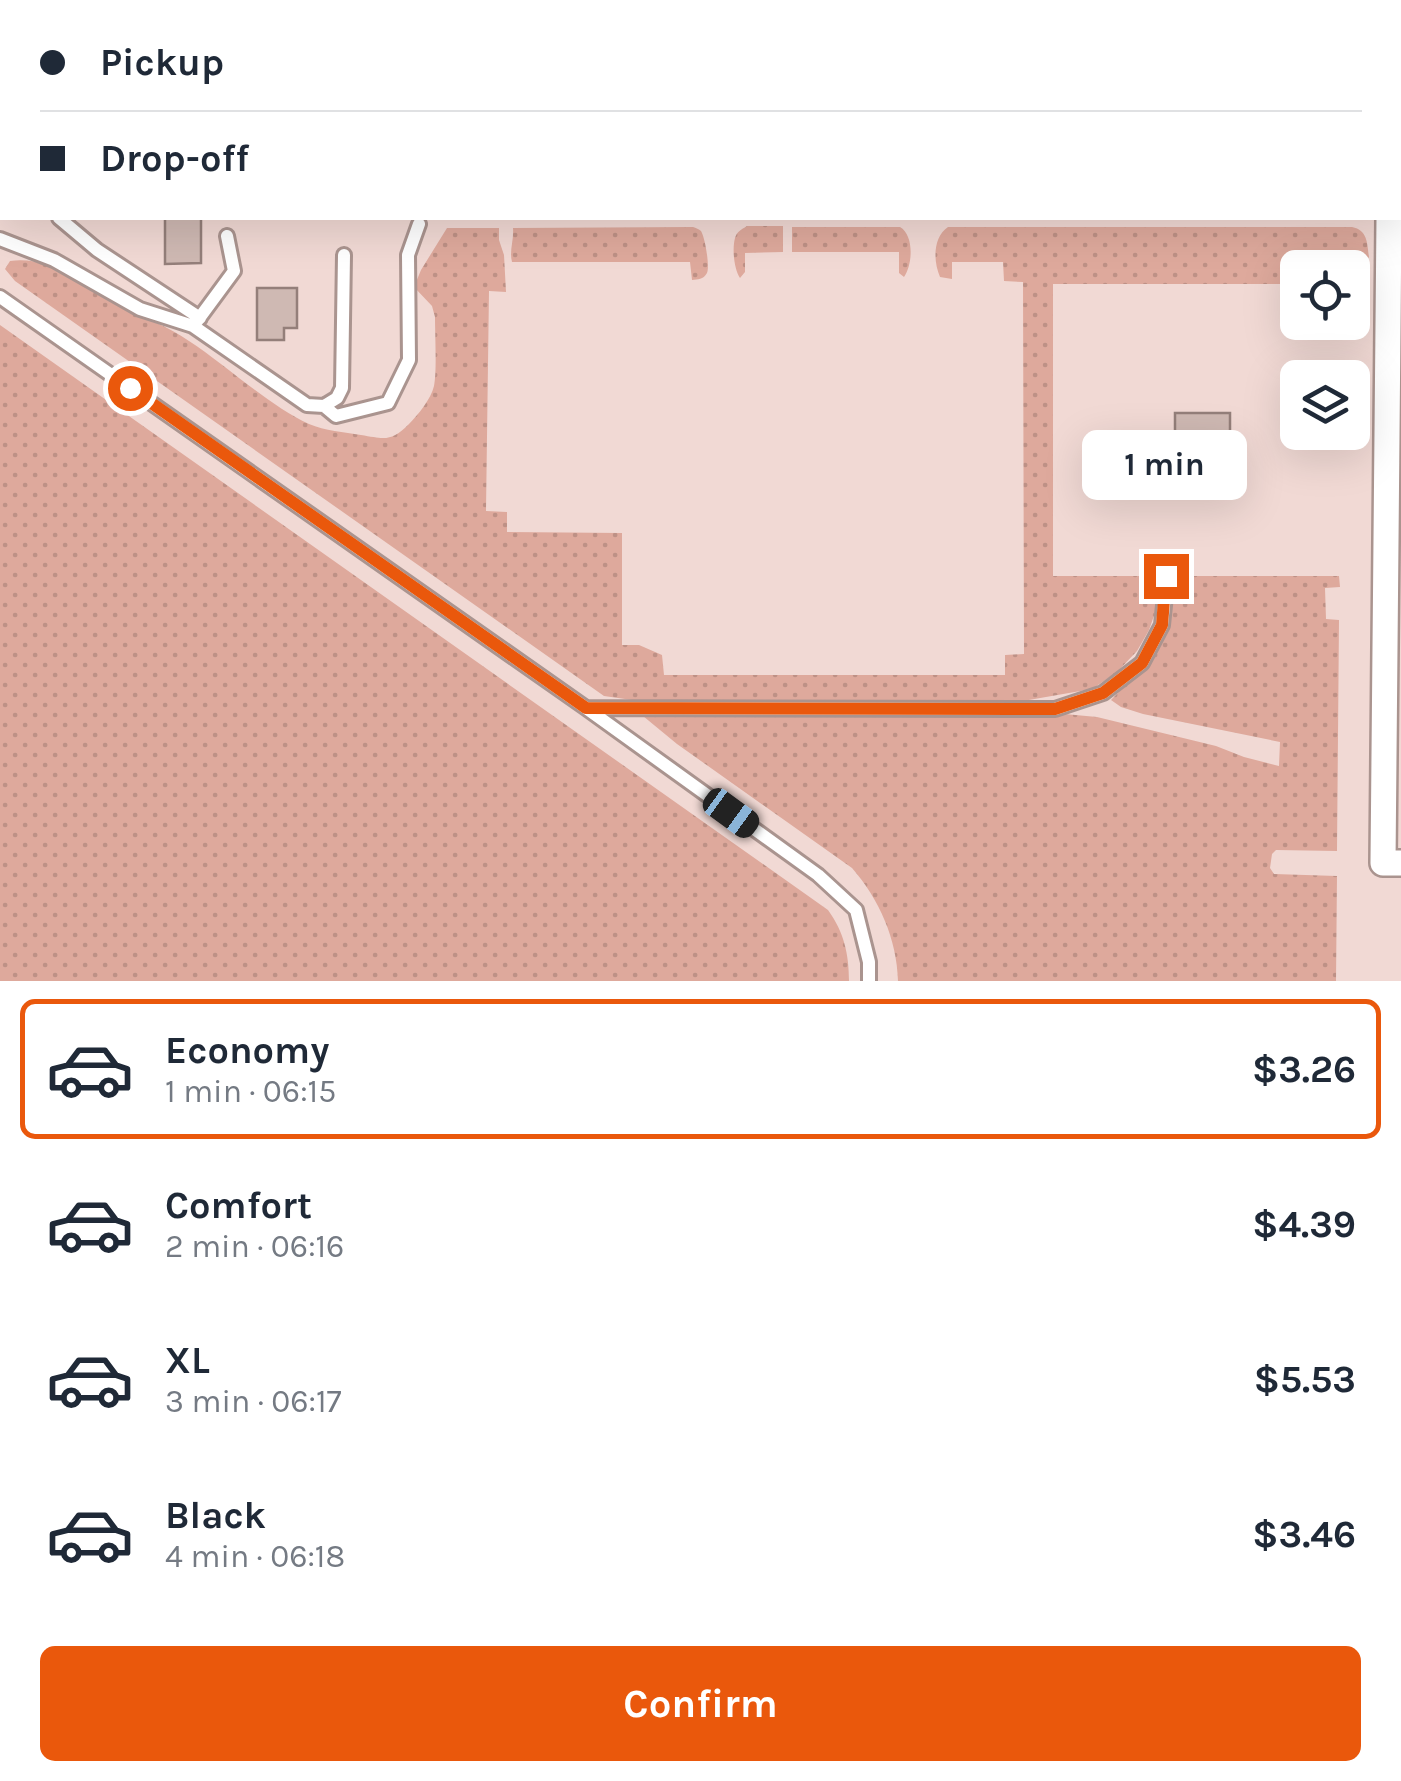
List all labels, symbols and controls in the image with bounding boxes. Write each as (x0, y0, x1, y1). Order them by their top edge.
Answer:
text: Pickup (100, 40, 224, 85)
text: Drop-off (100, 136, 249, 181)
map controls (1280, 250, 1370, 450)
button: locate (1280, 250, 1370, 340)
button: layers (1280, 360, 1370, 450)
route start (108, 366, 153, 411)
callout: 1 min (1084, 431, 1248, 501)
text: 1 min (1124, 446, 1205, 483)
route end (1144, 554, 1189, 599)
car (698, 783, 764, 843)
icon: car (45, 1024, 135, 1114)
text: Economy (165, 1028, 329, 1073)
text: $3.26 (1252, 1047, 1356, 1092)
text: 1 min · 06:15 (165, 1073, 336, 1110)
icon: car (45, 1179, 135, 1269)
text: Comfort (165, 1183, 312, 1228)
text: $4.39 (1252, 1202, 1356, 1247)
text: 2 min · 06:16 (165, 1228, 344, 1265)
icon: car (45, 1334, 135, 1424)
text: XL (165, 1338, 210, 1383)
text: $5.53 (1254, 1357, 1356, 1402)
text: 3 min · 06:17 (165, 1383, 341, 1420)
icon: car (45, 1489, 135, 1579)
text: Black (165, 1493, 266, 1538)
text: $3.46 (1252, 1512, 1356, 1557)
text: 4 min · 06:18 (165, 1538, 345, 1575)
button: Confirm (40, 1646, 1361, 1761)

